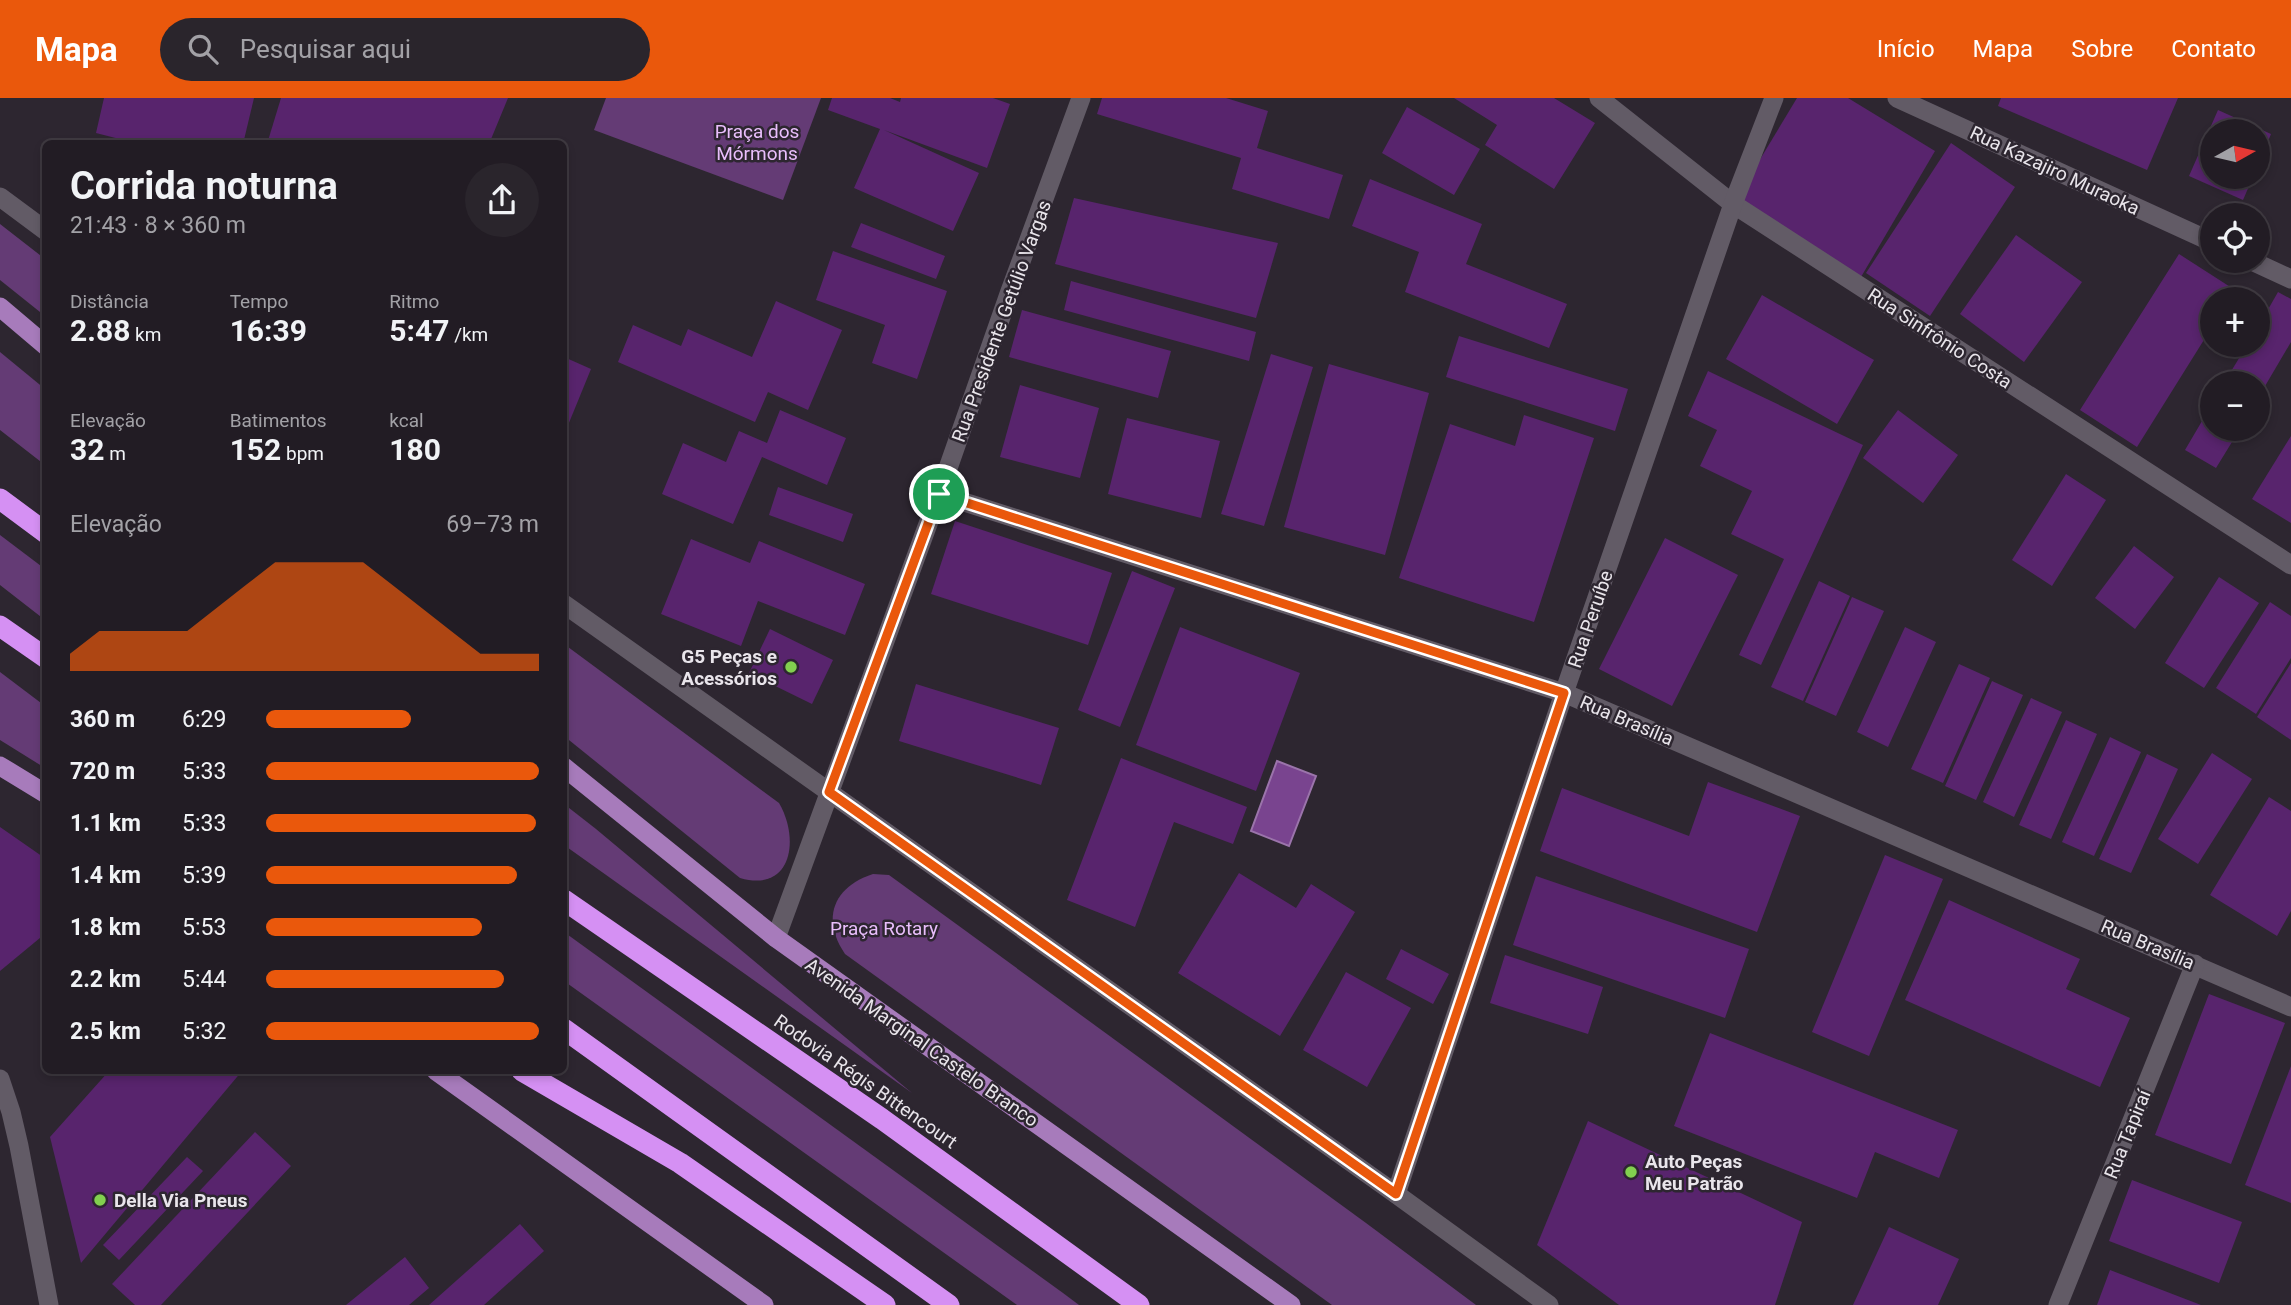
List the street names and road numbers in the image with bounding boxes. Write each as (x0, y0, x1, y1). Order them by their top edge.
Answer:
street label: Rua Kazajiro Muraoka (1966, 121, 2143, 220)
street label: Rua Presidente Getúlio Vargas (947, 197, 1056, 445)
street label: Rua Sinfrônio Costa (1863, 283, 2016, 394)
street label: Rua Peruíbe (1563, 567, 1618, 671)
street label: Rua Brasília (1576, 690, 1677, 750)
street label: Rua Brasília (2097, 914, 2198, 974)
street label: Avenida Marginal Castelo Branco (801, 953, 1043, 1132)
street label: Rodovia Régis Bittencourt (770, 1009, 962, 1153)
street label: Rua Tapiraí (2099, 1085, 2156, 1182)

